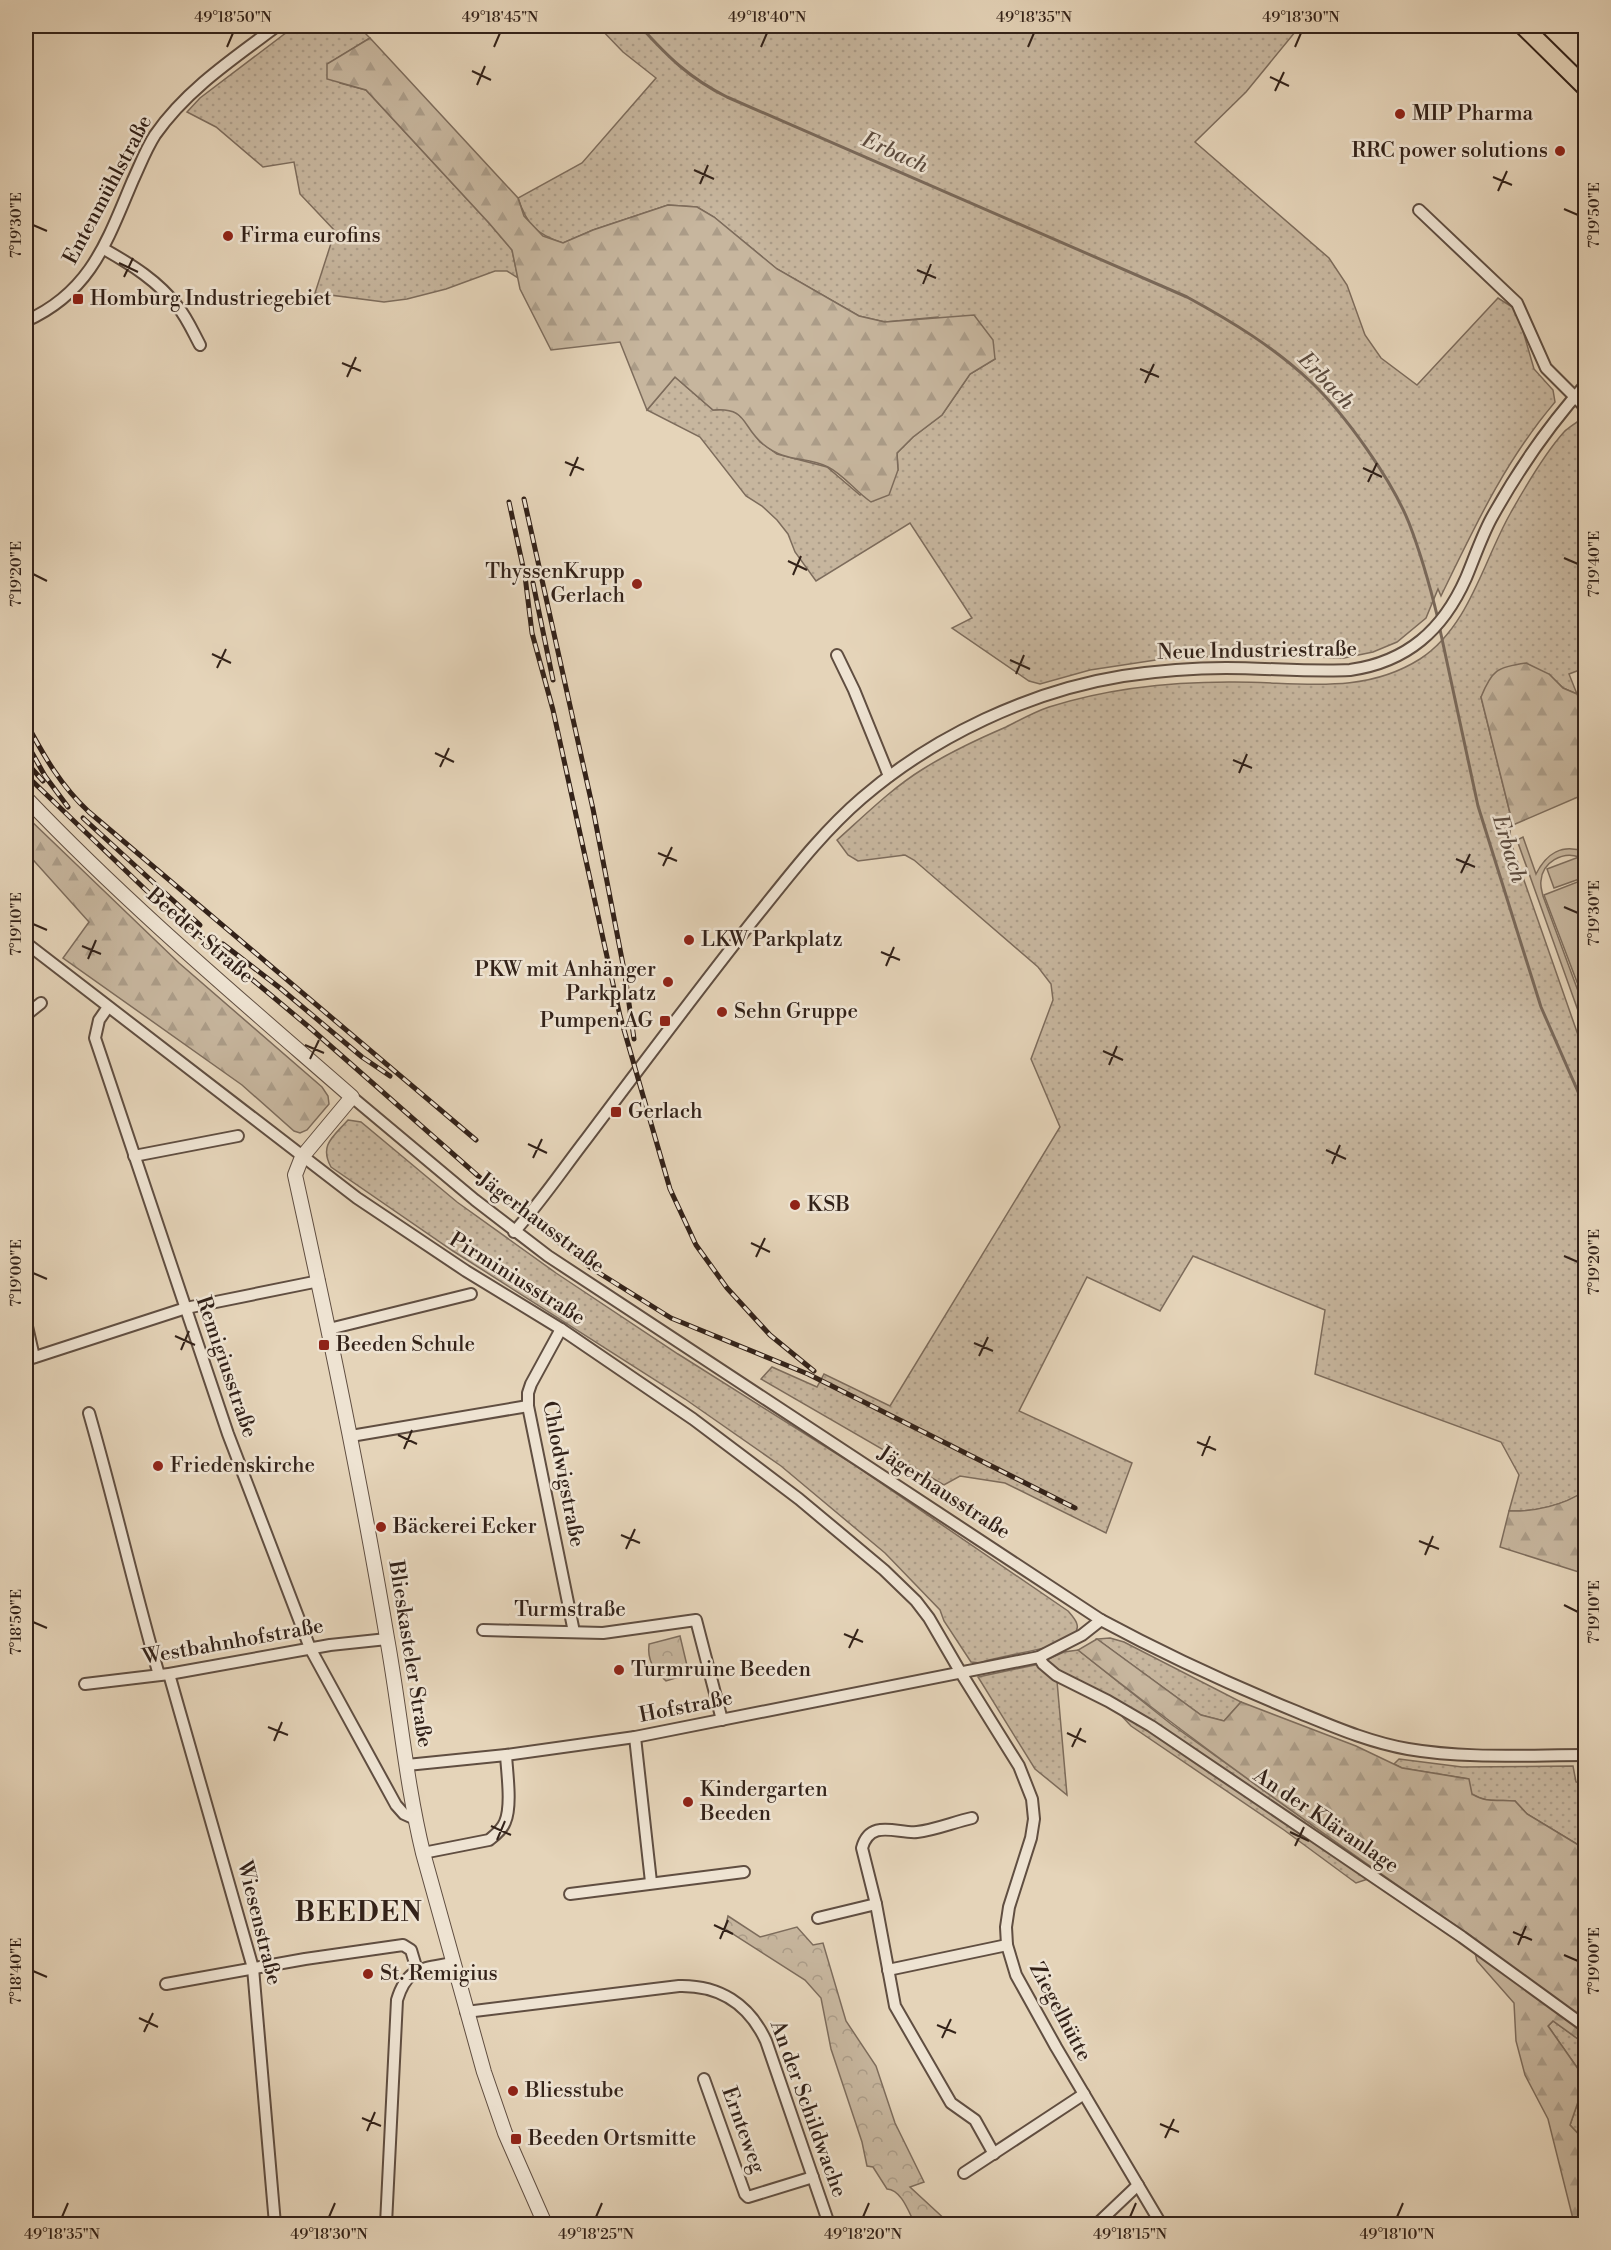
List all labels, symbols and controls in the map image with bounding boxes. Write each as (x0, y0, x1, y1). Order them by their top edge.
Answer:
text: 49°18'50"N (194, 8, 272, 27)
text: 49°18'45"N (462, 8, 538, 27)
text: 49°18'40"N (728, 8, 806, 27)
text: 49°18'35"N (996, 8, 1072, 27)
text: 49°18'30"N (1262, 8, 1340, 27)
place label: MIP Pharma (1412, 101, 1534, 127)
marker: MIP Pharma (1393, 107, 1407, 121)
street label: Entenmühlstraße (58, 111, 158, 269)
water label: Erbach (857, 126, 933, 180)
place label: RRC power solutions (1351, 138, 1548, 164)
marker: RRC power solutions (1553, 144, 1567, 158)
text: 7°19'50"E (1585, 182, 1604, 248)
text: 7°19'30"E (7, 192, 26, 258)
place label: Firma eurofins (240, 223, 381, 249)
marker: Firma eurofins (221, 229, 235, 243)
place label: Homburg Industriegebiet (90, 286, 332, 312)
marker: Homburg Industriegebiet (71, 292, 85, 306)
water label: Erbach (1292, 346, 1360, 416)
text: 7°19'40"E (1585, 531, 1604, 597)
text: 7°19'20"E (7, 541, 26, 607)
place label: ThyssenKrupp Gerlach (485, 559, 625, 609)
marker: ThyssenKrupp Gerlach (630, 577, 644, 591)
street label: Neue Industriestraße (1157, 636, 1357, 666)
water label: Erbach (1486, 811, 1532, 887)
text: 7°19'30"E (1585, 880, 1604, 946)
street label: Beeder Straße (140, 882, 259, 990)
text: 7°19'10"E (7, 892, 26, 956)
place label: LKW Parkplatz (701, 927, 843, 953)
marker: LKW Parkplatz (682, 933, 696, 947)
place label: PKW mit Anhänger Parkplatz (474, 957, 656, 1007)
marker: PKW mit Anhänger Parkplatz (661, 975, 675, 989)
place label: Sehn Gruppe (734, 999, 858, 1025)
marker: Sehn Gruppe (715, 1005, 729, 1019)
place label: Pumpen AG (540, 1008, 654, 1034)
marker: Pumpen AG (658, 1014, 672, 1028)
place label: Gerlach (628, 1099, 703, 1125)
marker: Gerlach (609, 1105, 623, 1119)
street label: Jägerhausstraße (471, 1166, 610, 1279)
place label: KSB (807, 1192, 850, 1218)
marker: KSB (788, 1198, 802, 1212)
street label: Pirminiusstraße (444, 1227, 590, 1331)
text: 7°19'20"E (1585, 1229, 1604, 1295)
text: 7°19'00"E (7, 1239, 26, 1307)
street label: Remigiusstraße (190, 1293, 262, 1441)
place label: Beeden Schule (335, 1332, 475, 1358)
marker: Beeden Schule (317, 1338, 331, 1352)
street label: Chlodwigstraße (536, 1399, 590, 1549)
street label: Jägerhausstraße (872, 1440, 1015, 1545)
place label: Friedenskirche (170, 1453, 315, 1479)
marker: Friedenskirche (151, 1459, 165, 1473)
place label: Bäckerei Ecker (392, 1514, 537, 1540)
marker: Bäckerei Ecker (374, 1520, 388, 1534)
street label: Blieskasteler Straße (382, 1558, 438, 1749)
text: 7°19'10"E (1585, 1580, 1604, 1644)
text: 7°18'50"E (7, 1589, 26, 1655)
street label: Turmstraße (514, 1597, 626, 1623)
street label: Westbahnhofstraße (139, 1613, 326, 1671)
place label: Turmruine Beeden (631, 1657, 811, 1683)
marker: Turmruine Beeden (612, 1663, 626, 1677)
street label: Hofstraße (637, 1685, 735, 1729)
street label: An der Kläranlage (1248, 1762, 1404, 1879)
place label: Kindergarten Beeden (699, 1777, 828, 1827)
marker: Kindergarten Beeden (681, 1795, 695, 1809)
street label: Wiesenstraße (231, 1857, 287, 1988)
district label: BEEDEN (295, 1896, 423, 1930)
text: 7°19'00"E (1585, 1927, 1604, 1995)
text: 7°18'40"E (7, 1938, 26, 2004)
street label: Ziegelhütte (1023, 1958, 1097, 2066)
place label: St. Remigius (380, 1961, 498, 1987)
marker: St. Remigius (361, 1967, 375, 1981)
street label: An der Schildwache (764, 2016, 852, 2201)
place label: Bliesstube (524, 2078, 624, 2104)
street label: Ernteweg (715, 2083, 771, 2177)
marker: Bliesstube (506, 2084, 520, 2098)
place label: Beeden Ortsmitte (527, 2126, 696, 2152)
marker: Beeden Ortsmitte (509, 2132, 523, 2146)
text: 49°18'35"N (24, 2225, 100, 2244)
text: 49°18'30"N (290, 2225, 368, 2244)
text: 49°18'25"N (558, 2225, 634, 2244)
text: 49°18'20"N (824, 2225, 902, 2244)
text: 49°18'15"N (1093, 2225, 1167, 2244)
text: 49°18'10"N (1359, 2225, 1435, 2244)

